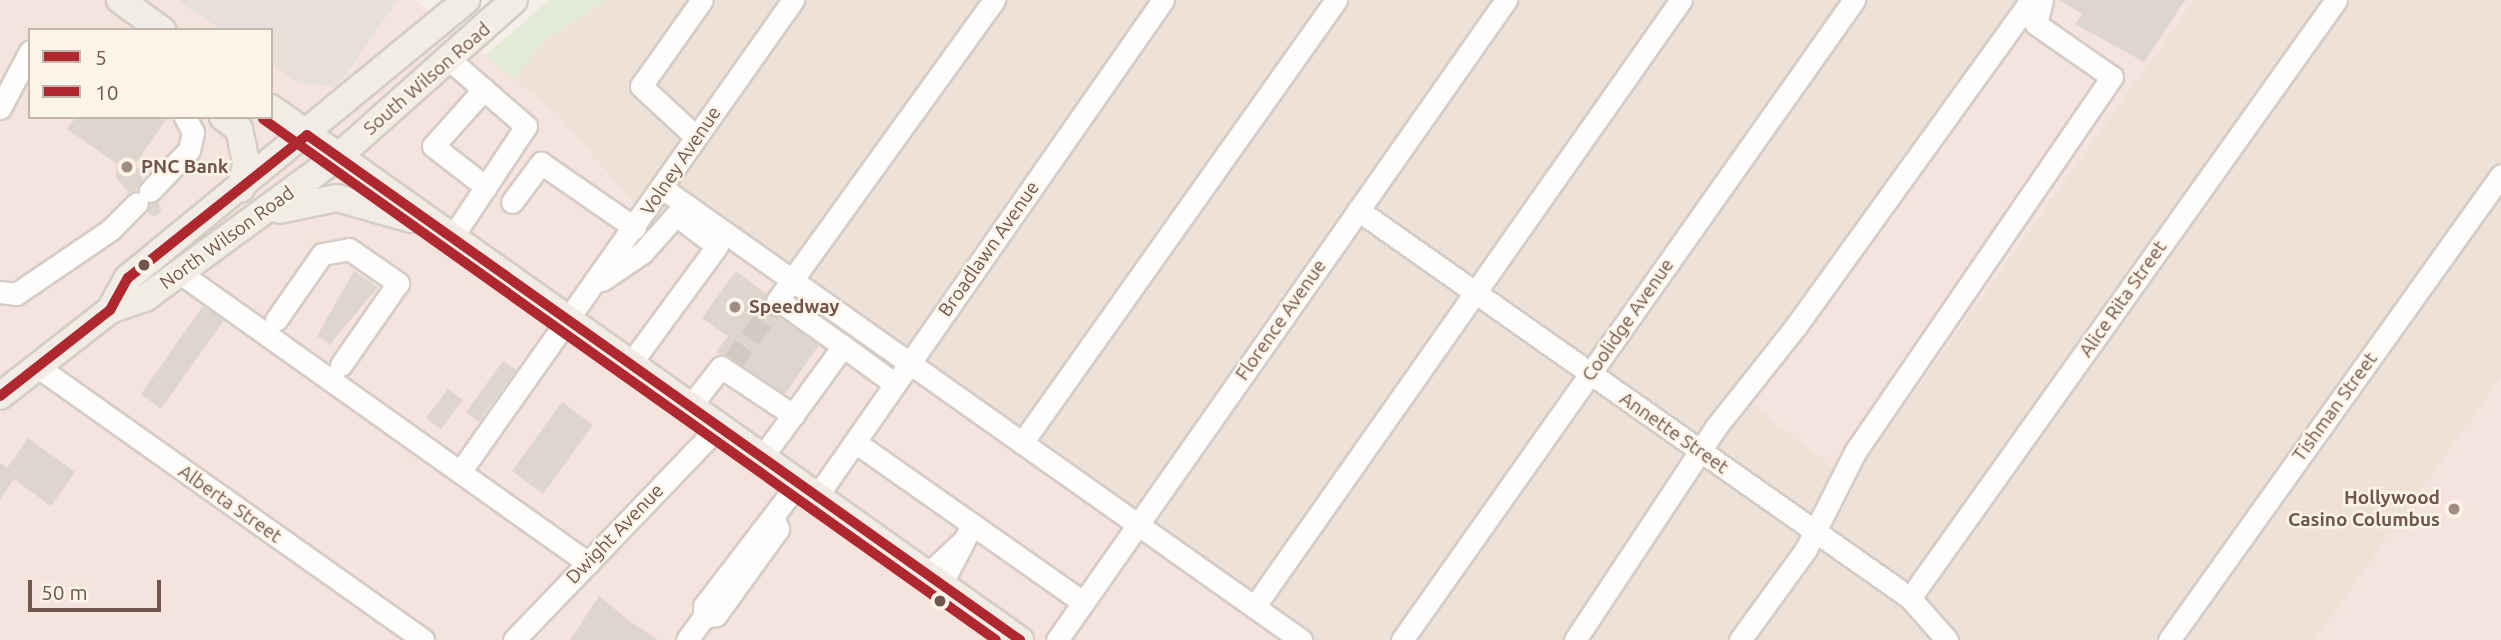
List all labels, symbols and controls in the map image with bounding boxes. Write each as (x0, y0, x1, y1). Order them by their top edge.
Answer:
street label: South Wilson Road (359, 18, 495, 140)
legend (28, 28, 273, 119)
text: 5 (95, 45, 107, 69)
text: 10 (95, 80, 119, 104)
street label: Volney Avenue (636, 102, 726, 220)
place label: PNC Bank (141, 156, 229, 178)
marker: PNC Bank (119, 159, 135, 175)
street label: Broadlawn Avenue (934, 177, 1044, 321)
street label: North Wilson Road (155, 182, 299, 294)
street label: Alice Rita Street (2074, 237, 2172, 361)
street label: Coolidge Avenue (1577, 254, 1679, 386)
street label: Florence Avenue (1231, 255, 1331, 385)
unlabelled marker (137, 258, 151, 272)
place label: Speedway (749, 296, 839, 318)
marker: Speedway (727, 299, 743, 315)
street label: Tishman Street (2288, 348, 2382, 466)
street label: Annette Street (1615, 387, 1733, 479)
street label: Alberta Street (174, 460, 286, 548)
street label: Dwight Avenue (562, 479, 668, 589)
place label: Hollywood Casino Columbus (2288, 487, 2440, 531)
marker: Hollywood Casino Columbus (2446, 501, 2462, 517)
scale bar (32, 566, 164, 610)
text: 50 m (41, 580, 88, 604)
unlabelled marker (933, 594, 947, 608)

